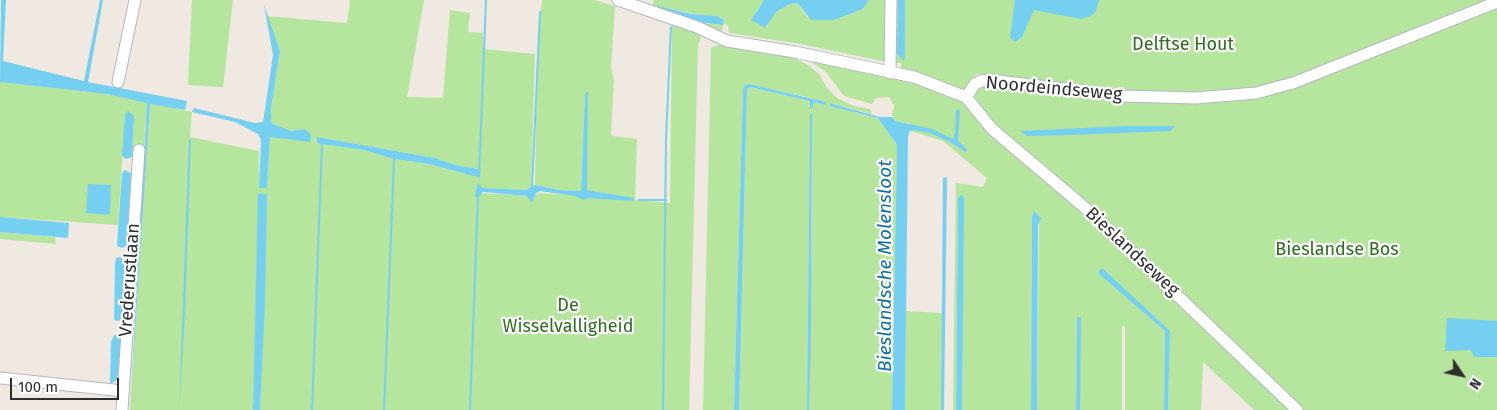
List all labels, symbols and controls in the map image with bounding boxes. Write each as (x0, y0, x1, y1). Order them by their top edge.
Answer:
park label: Delftse Hout (1132, 34, 1234, 56)
street label: Noordeindseweg (985, 72, 1123, 106)
water label: Bieslandsche Molensloot (875, 160, 897, 372)
street label: Bieslandseweg (1080, 203, 1184, 301)
street label: Vrederustlaan (115, 222, 145, 338)
park label: Bieslandse Bos (1275, 239, 1399, 261)
park label: De Wisselvalligheid (503, 295, 633, 338)
north arrow (1437, 350, 1487, 400)
scale bar (12, 368, 121, 400)
text: N (1465, 375, 1485, 392)
text: 100 m (18, 378, 58, 396)

